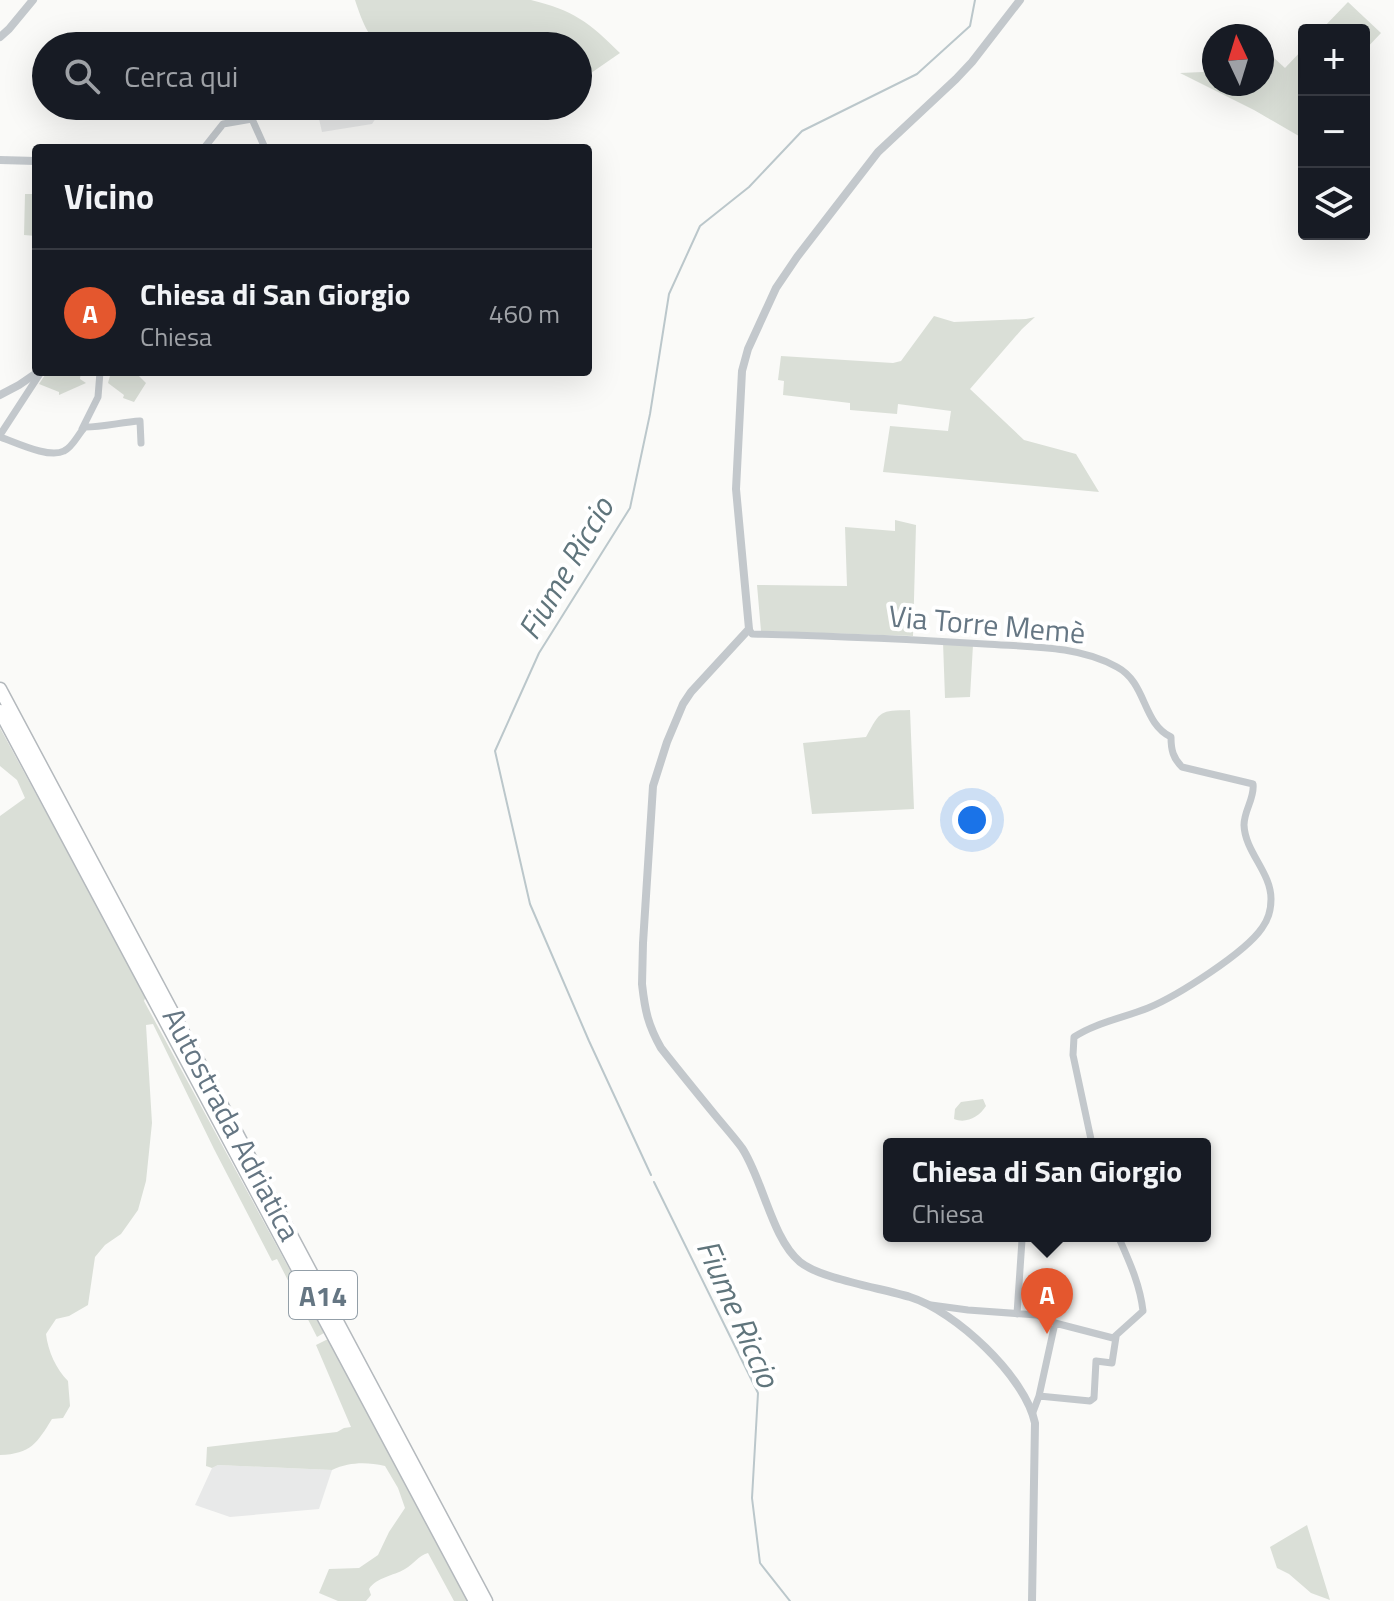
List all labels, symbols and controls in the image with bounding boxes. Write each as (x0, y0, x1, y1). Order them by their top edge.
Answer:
north arrow (1202, 24, 1274, 96)
map controls (1298, 24, 1370, 240)
button: + (1298, 24, 1370, 96)
search box (32, 32, 592, 120)
text: Cerca qui (124, 53, 238, 99)
icon: search (60, 54, 104, 98)
button: − (1298, 96, 1370, 168)
button: layers (1298, 168, 1370, 240)
text: Vicino (64, 170, 154, 222)
text: Chiesa di San Giorgio (140, 271, 411, 317)
text: A (82, 294, 98, 333)
text: 460 m (489, 294, 560, 333)
text: Chiesa (140, 317, 212, 356)
water label: Fiume Riccio (505, 487, 626, 648)
street label: Via Torre Memè (887, 592, 1087, 656)
your location (952, 800, 992, 840)
street label: Autostrada Adriatica (151, 999, 313, 1249)
popup (883, 1138, 1211, 1242)
text: Chiesa di San Giorgio (912, 1148, 1182, 1194)
text: Chiesa (912, 1194, 984, 1233)
water label: Fiume Riccio (685, 1231, 793, 1396)
pin: A (1021, 1268, 1073, 1334)
road number: A14 (289, 1271, 357, 1319)

